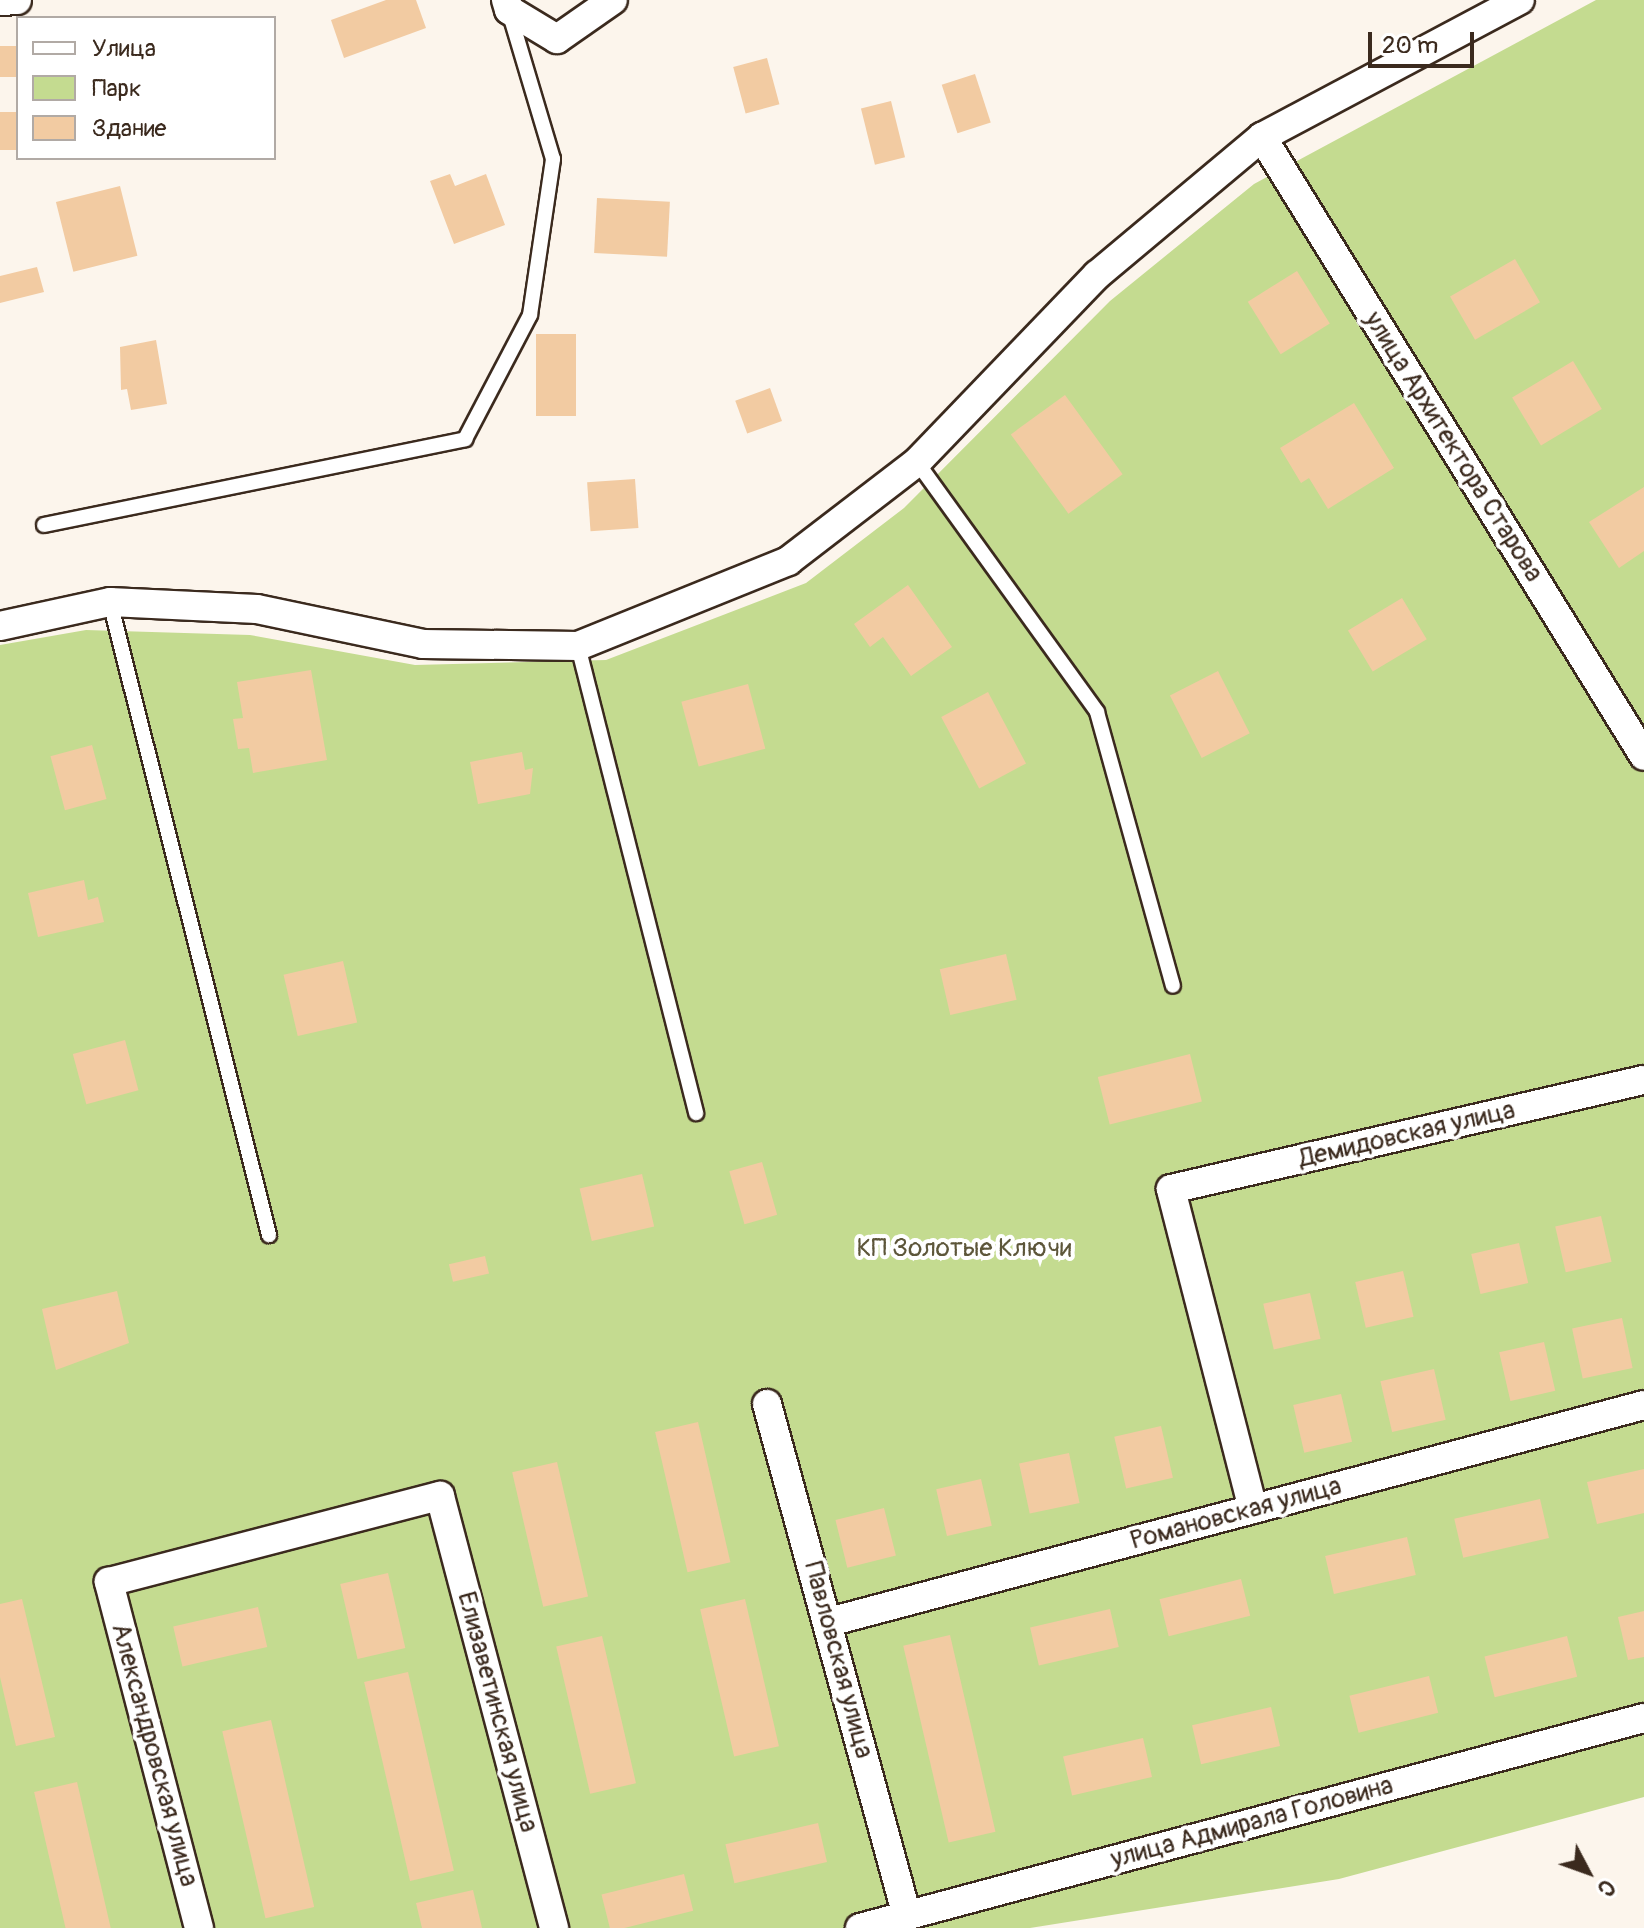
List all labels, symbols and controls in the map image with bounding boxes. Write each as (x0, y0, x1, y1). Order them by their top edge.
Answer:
legend (16, 16, 276, 160)
scale bar (1372, 16, 1478, 66)
text: 20 m (1382, 31, 1438, 60)
text: Улица (92, 34, 156, 63)
text: Парк (92, 74, 141, 103)
text: Здание (92, 114, 166, 143)
street label: улица Архитектора Старова (1357, 306, 1549, 588)
street label: Демидовская улица (1296, 1095, 1518, 1175)
park label: КП Золотые Ключи (856, 1233, 1072, 1265)
street label: Романовская улица (1127, 1471, 1345, 1557)
street label: Павловская улица (797, 1558, 879, 1762)
street label: Елизаветинская улица (450, 1588, 544, 1836)
street label: Александровская улица (104, 1620, 204, 1890)
street label: улица Адмирала Головина (1108, 1770, 1396, 1876)
north arrow (1548, 1832, 1628, 1912)
text: С (1591, 1873, 1621, 1902)

